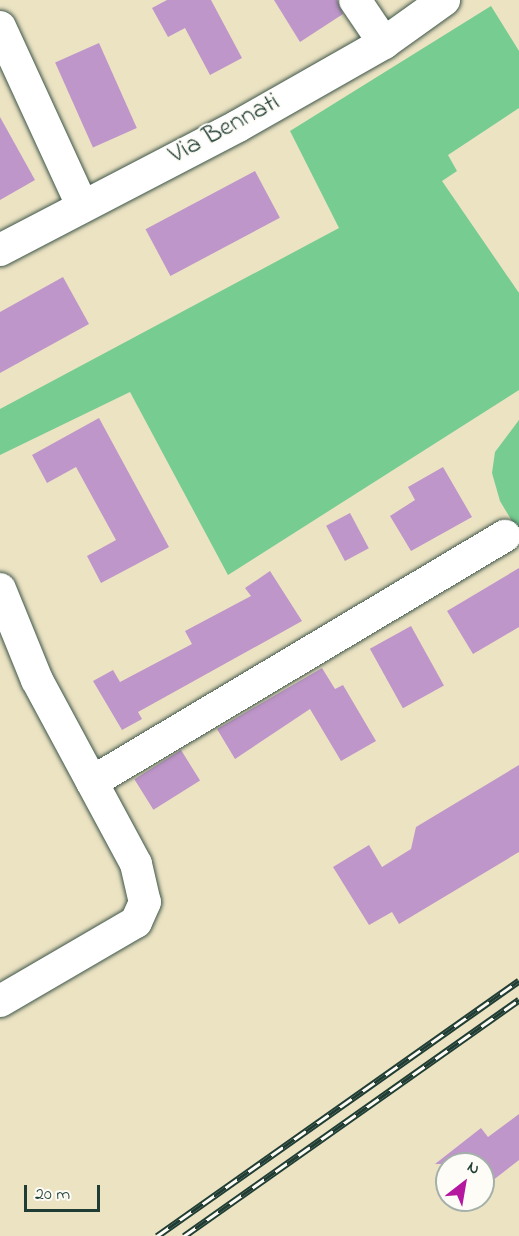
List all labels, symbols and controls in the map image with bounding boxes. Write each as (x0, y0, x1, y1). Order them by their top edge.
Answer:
street label: Via Bennati (164, 88, 286, 172)
north arrow (435, 1152, 495, 1212)
text: N (462, 1155, 484, 1181)
scale bar (27, 1173, 104, 1211)
text: 20 m (35, 1182, 70, 1208)

